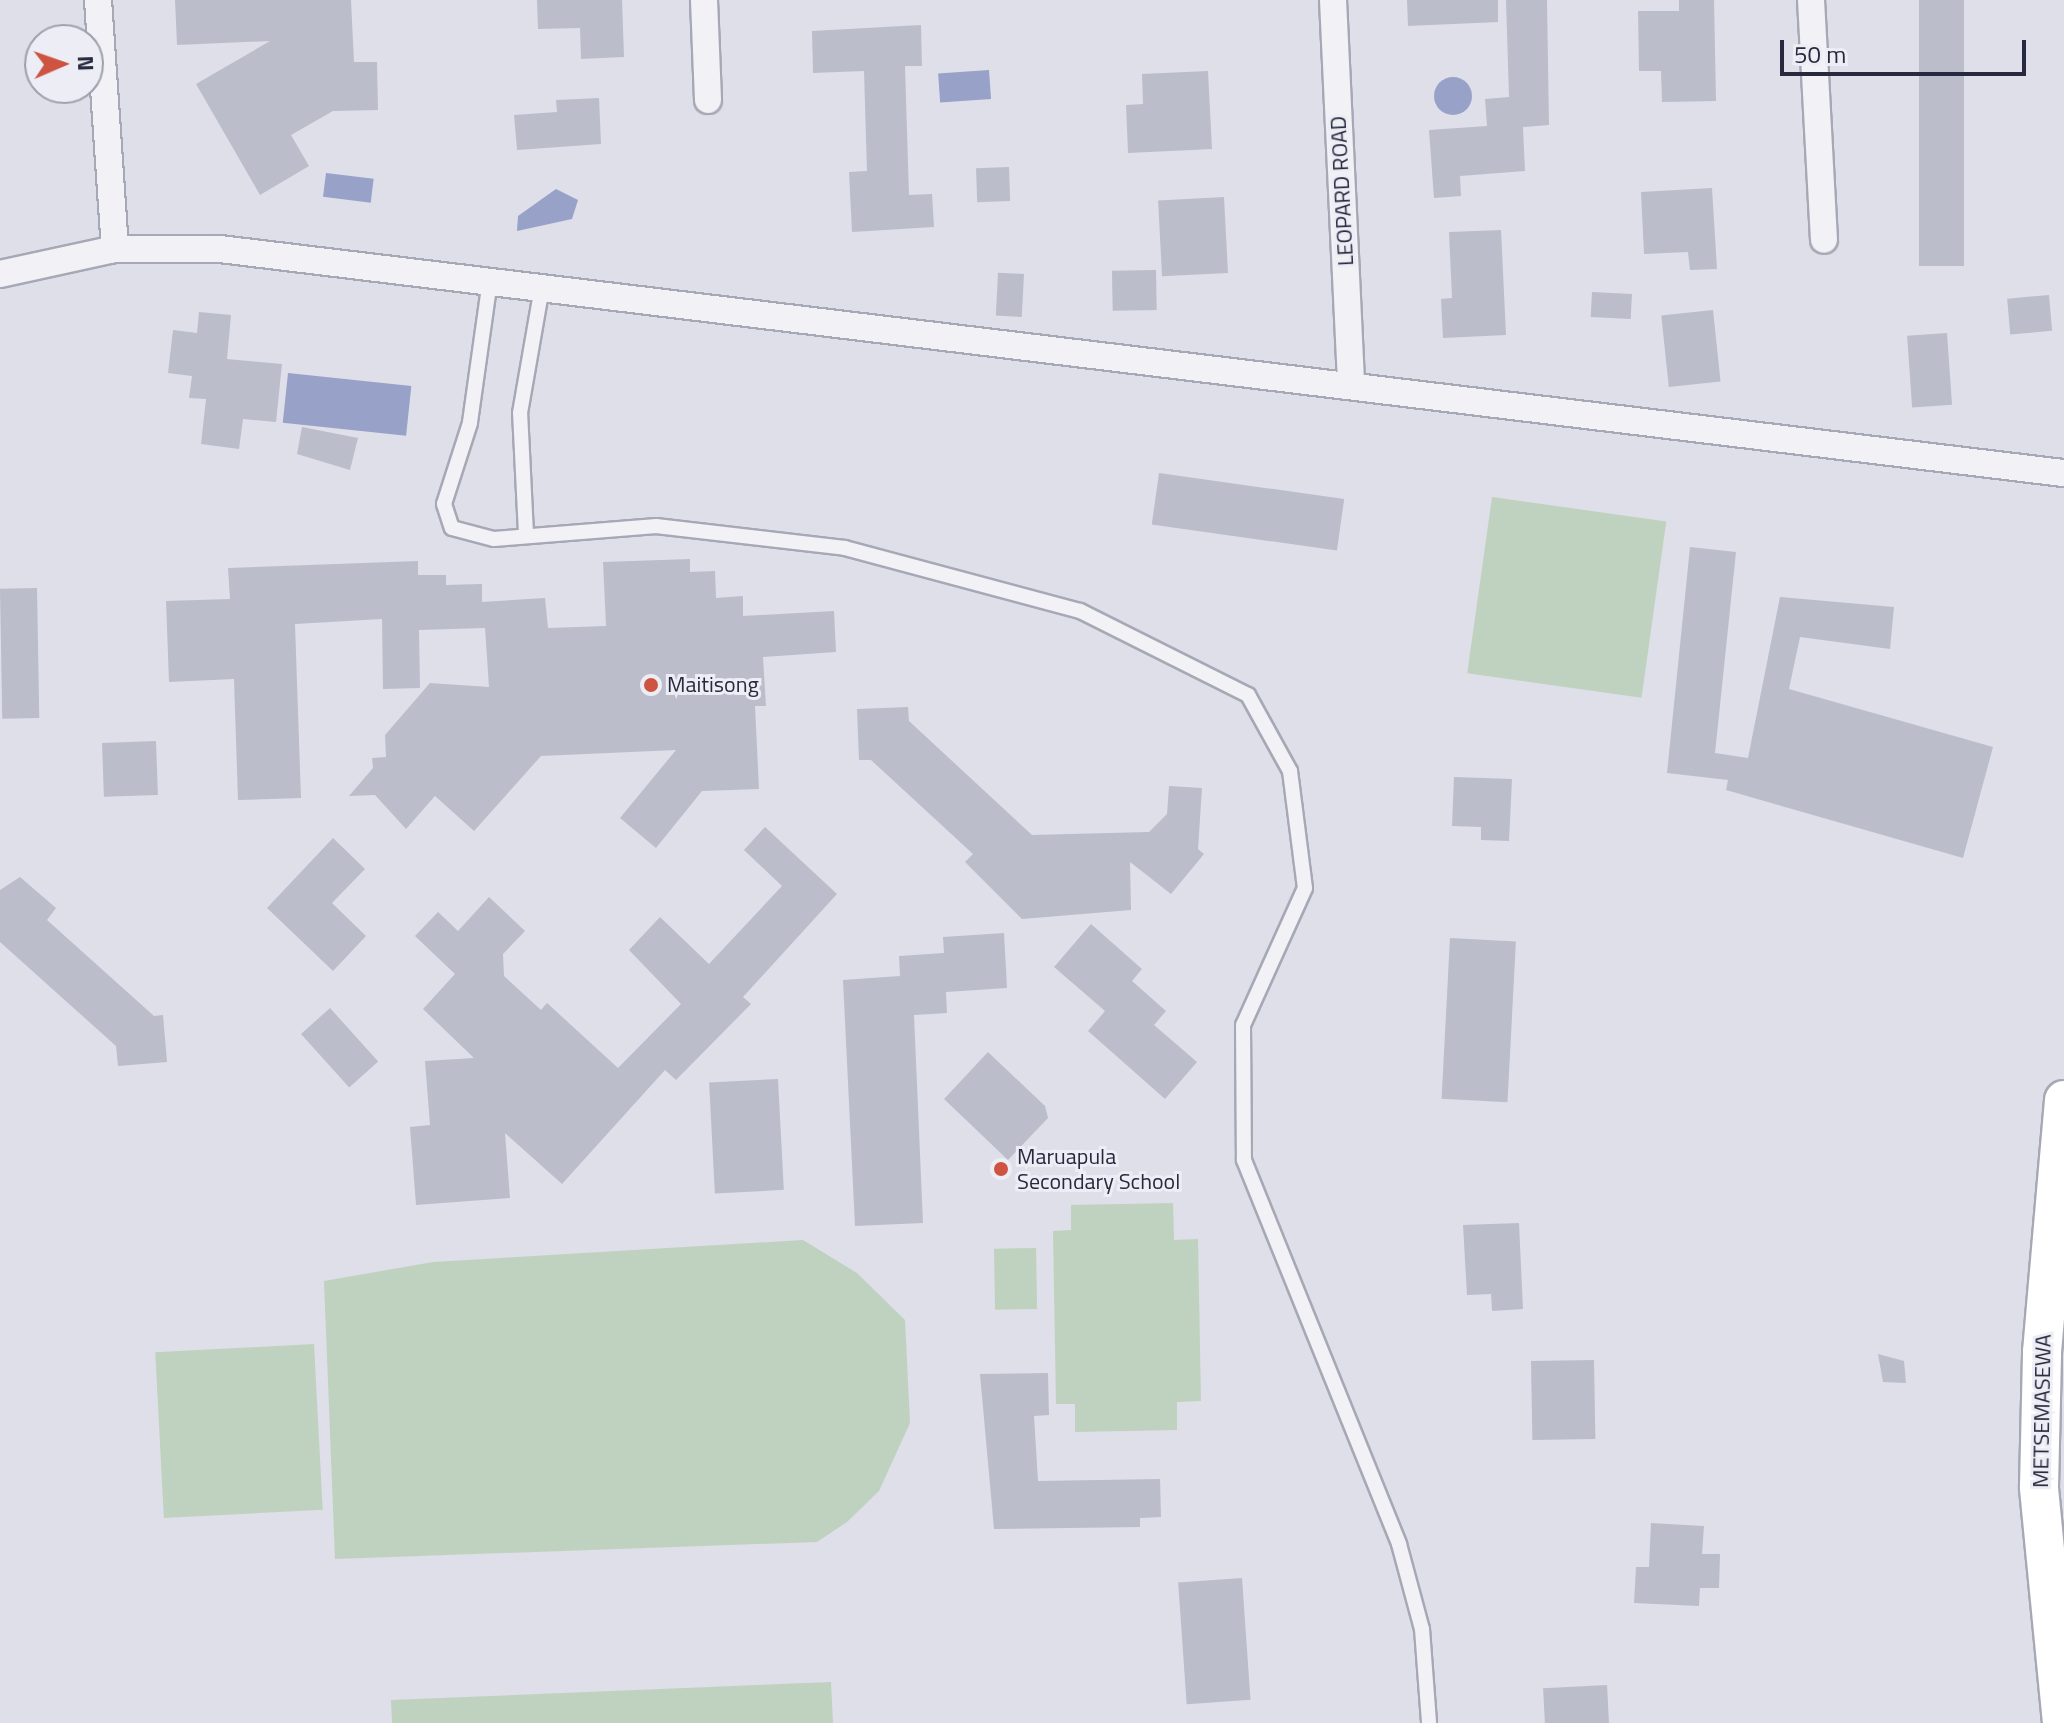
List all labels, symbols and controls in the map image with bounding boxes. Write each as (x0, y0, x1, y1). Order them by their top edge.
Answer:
north arrow (24, 24, 104, 104)
scale bar (1784, 24, 2030, 74)
text: 50 m (1794, 36, 1846, 72)
text: N (69, 55, 103, 71)
street label: LEOPARD ROAD (1325, 115, 1359, 267)
place label: Maitisong (667, 672, 759, 698)
marker: Maitisong (642, 676, 660, 694)
place label: Maruapula Secondary School (1017, 1143, 1180, 1194)
marker: Maruapula Secondary School (992, 1160, 1010, 1178)
street label: METSEMASEWA (2027, 1334, 2057, 1488)

